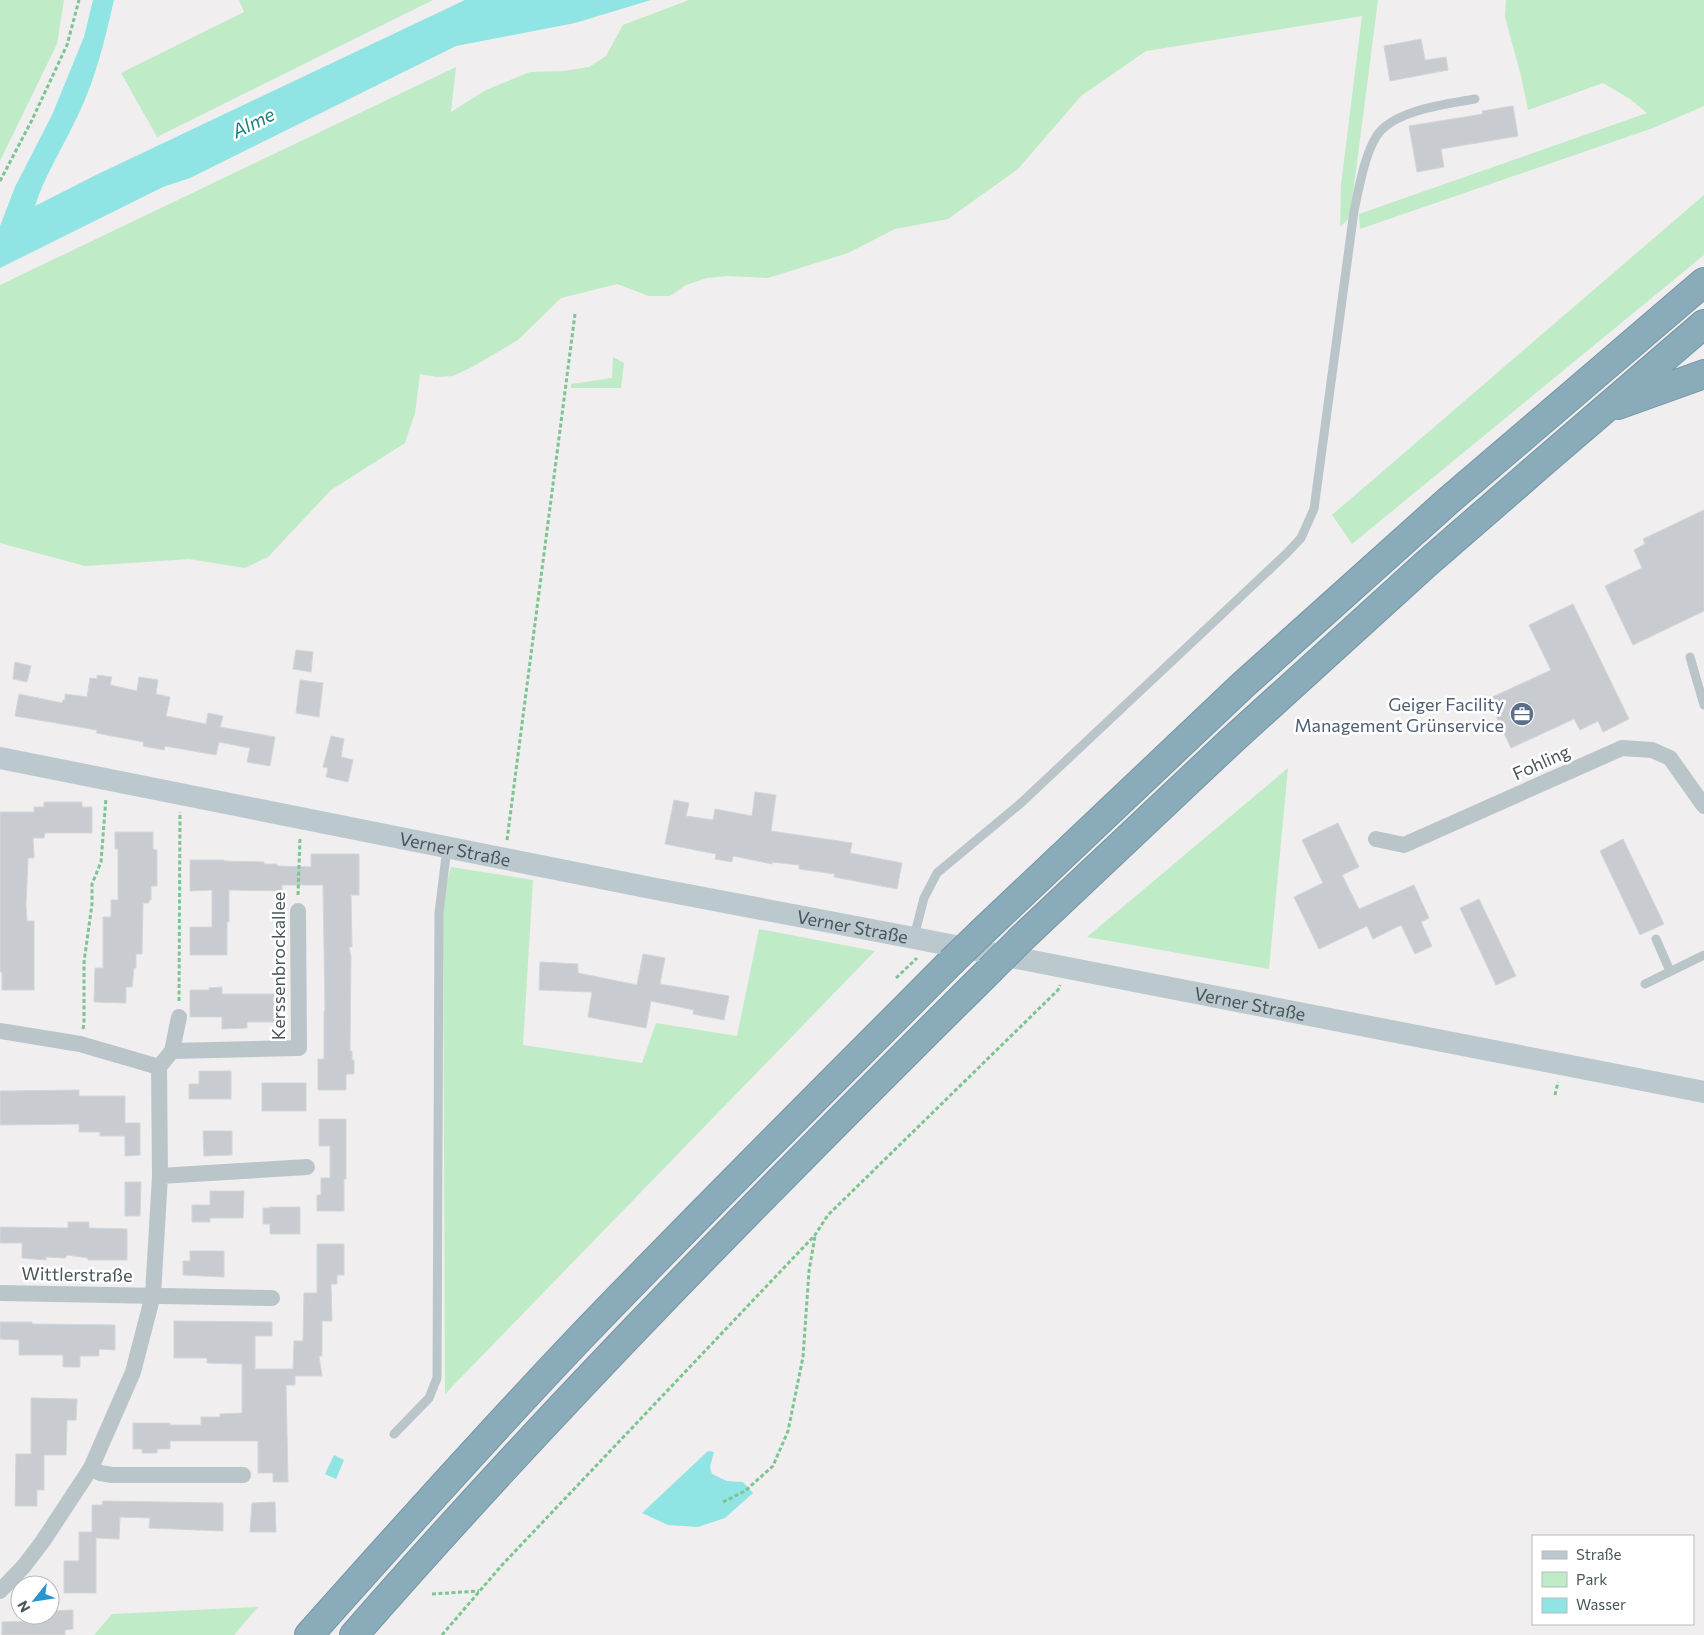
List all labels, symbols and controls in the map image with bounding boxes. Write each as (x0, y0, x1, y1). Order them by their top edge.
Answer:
water label: Alme (227, 102, 278, 143)
place label: Geiger Facility Management Grünservice (1295, 693, 1504, 736)
office icon: Geiger Facility Management Grünservice (1509, 701, 1535, 727)
street label: Fohling (1509, 740, 1573, 784)
street label: Verner Straße (397, 827, 513, 871)
street label: Kerssenbrockallee (267, 892, 289, 1040)
street label: Verner Straße (795, 905, 910, 948)
street label: Verner Straße (1193, 982, 1308, 1025)
street label: Wittlerstraße (21, 1262, 133, 1286)
legend (1532, 1535, 1694, 1625)
text: Straße (1576, 1545, 1622, 1563)
text: Park (1576, 1570, 1607, 1588)
north arrow (10, 1575, 60, 1625)
text: Wasser (1576, 1595, 1626, 1613)
text: N (13, 1598, 33, 1616)

